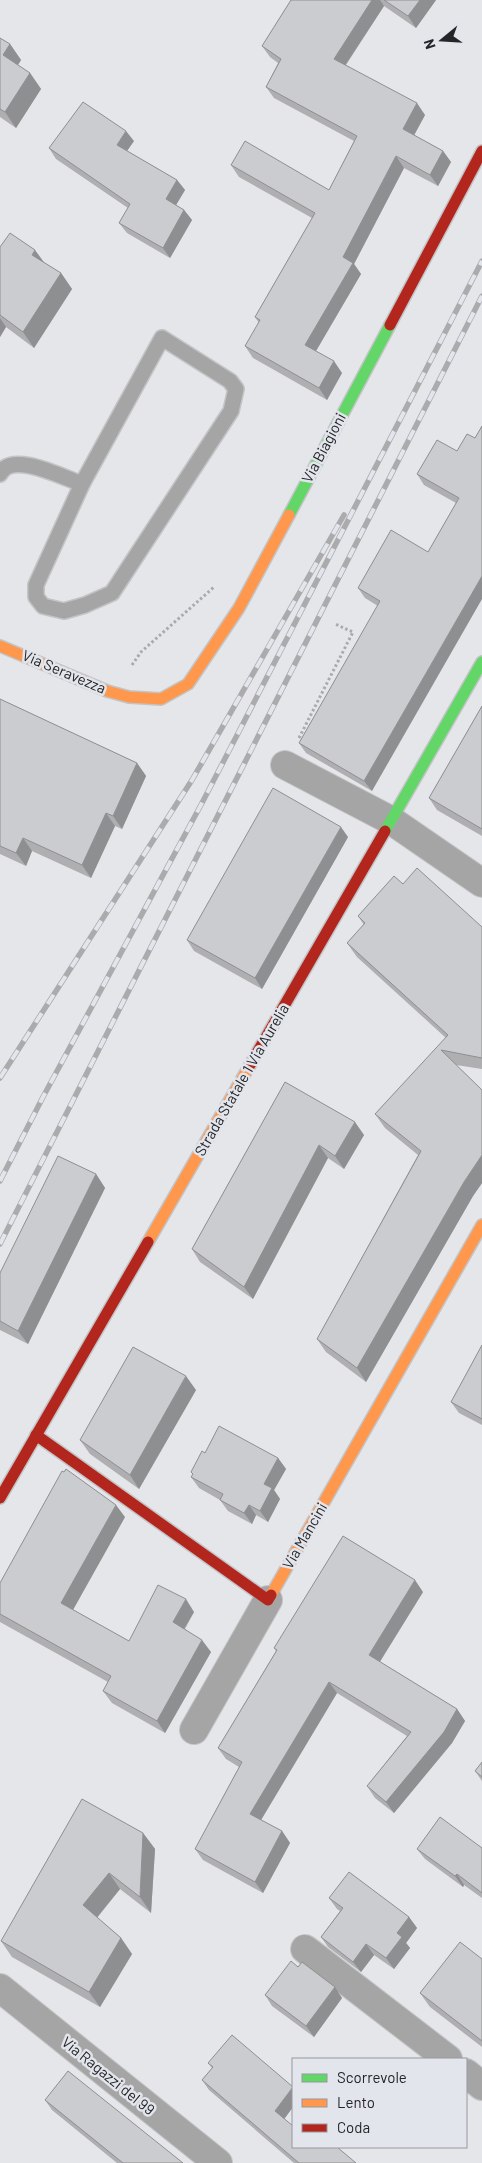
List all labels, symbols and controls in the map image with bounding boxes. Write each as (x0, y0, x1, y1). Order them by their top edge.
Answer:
north arrow (417, 15, 467, 65)
text: N (420, 37, 439, 51)
street label: Via Biagioni (297, 410, 349, 485)
street label: Via Seravezza (20, 645, 109, 697)
street label: Strada Statale 1 Via Aurelia (190, 1000, 292, 1159)
street label: Via Mancini (278, 1499, 330, 1572)
street label: Via Ragazzi del 99 (59, 2032, 159, 2118)
legend (292, 2058, 467, 2148)
text: Scorrevole (337, 2068, 407, 2086)
text: Lento (337, 2093, 375, 2111)
text: Coda (337, 2118, 370, 2136)

